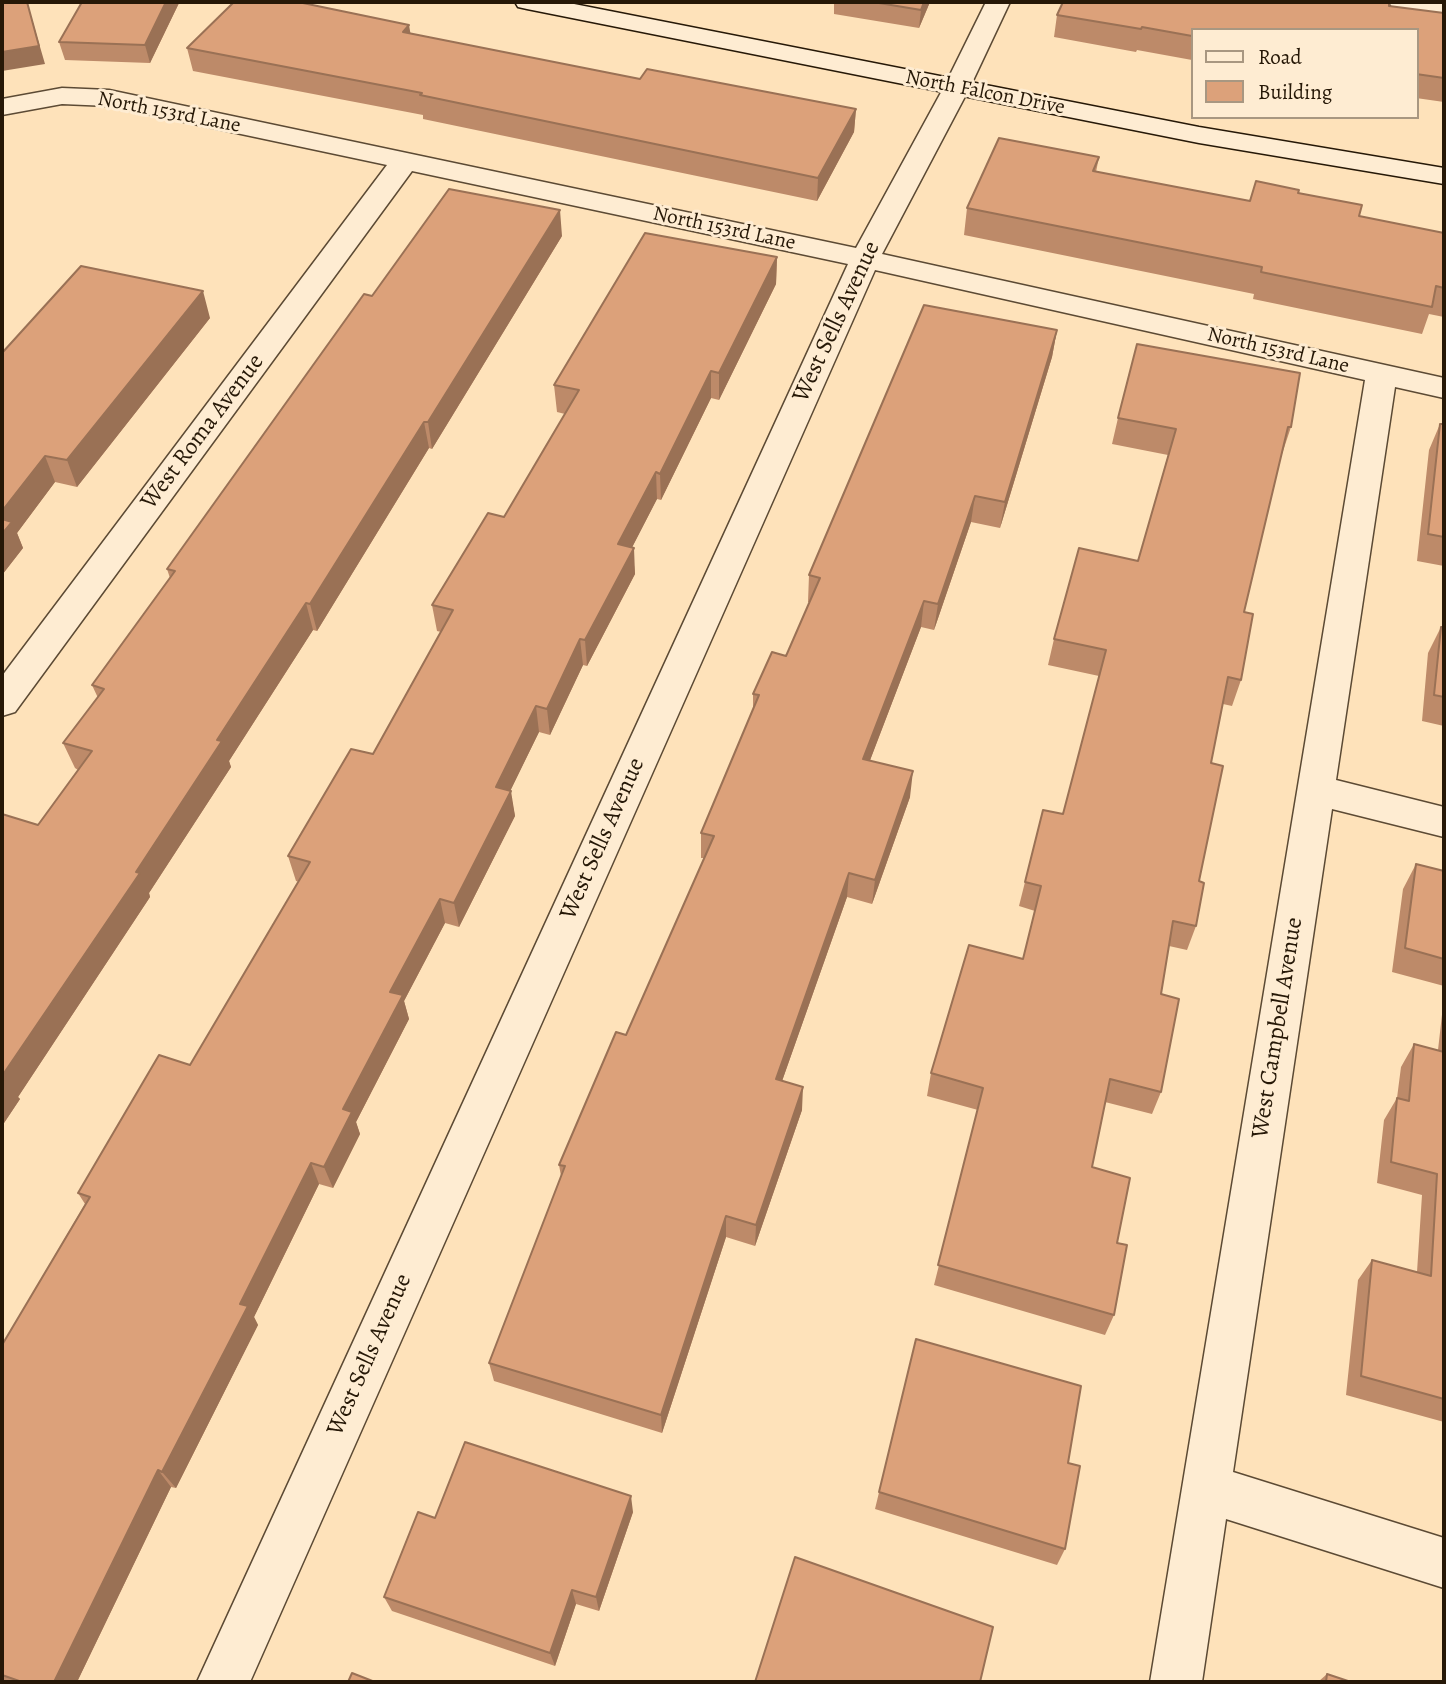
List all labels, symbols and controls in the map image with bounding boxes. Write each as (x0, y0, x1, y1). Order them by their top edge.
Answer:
legend (1190, 28, 1418, 119)
text: Road (1258, 43, 1302, 71)
street label: North Falcon Drive (903, 65, 1067, 121)
text: Building (1258, 78, 1332, 106)
street label: North 153rd Lane (95, 87, 243, 139)
street label: North 153rd Lane (650, 202, 798, 256)
street label: West Sells Avenue (787, 237, 887, 407)
street label: North 153rd Lane (1205, 322, 1351, 380)
street label: West Roma Avenue (135, 349, 271, 515)
street label: West Sells Avenue (554, 754, 652, 924)
street label: West Campbell Avenue (1246, 915, 1310, 1141)
street label: West Sells Avenue (321, 1270, 419, 1440)

